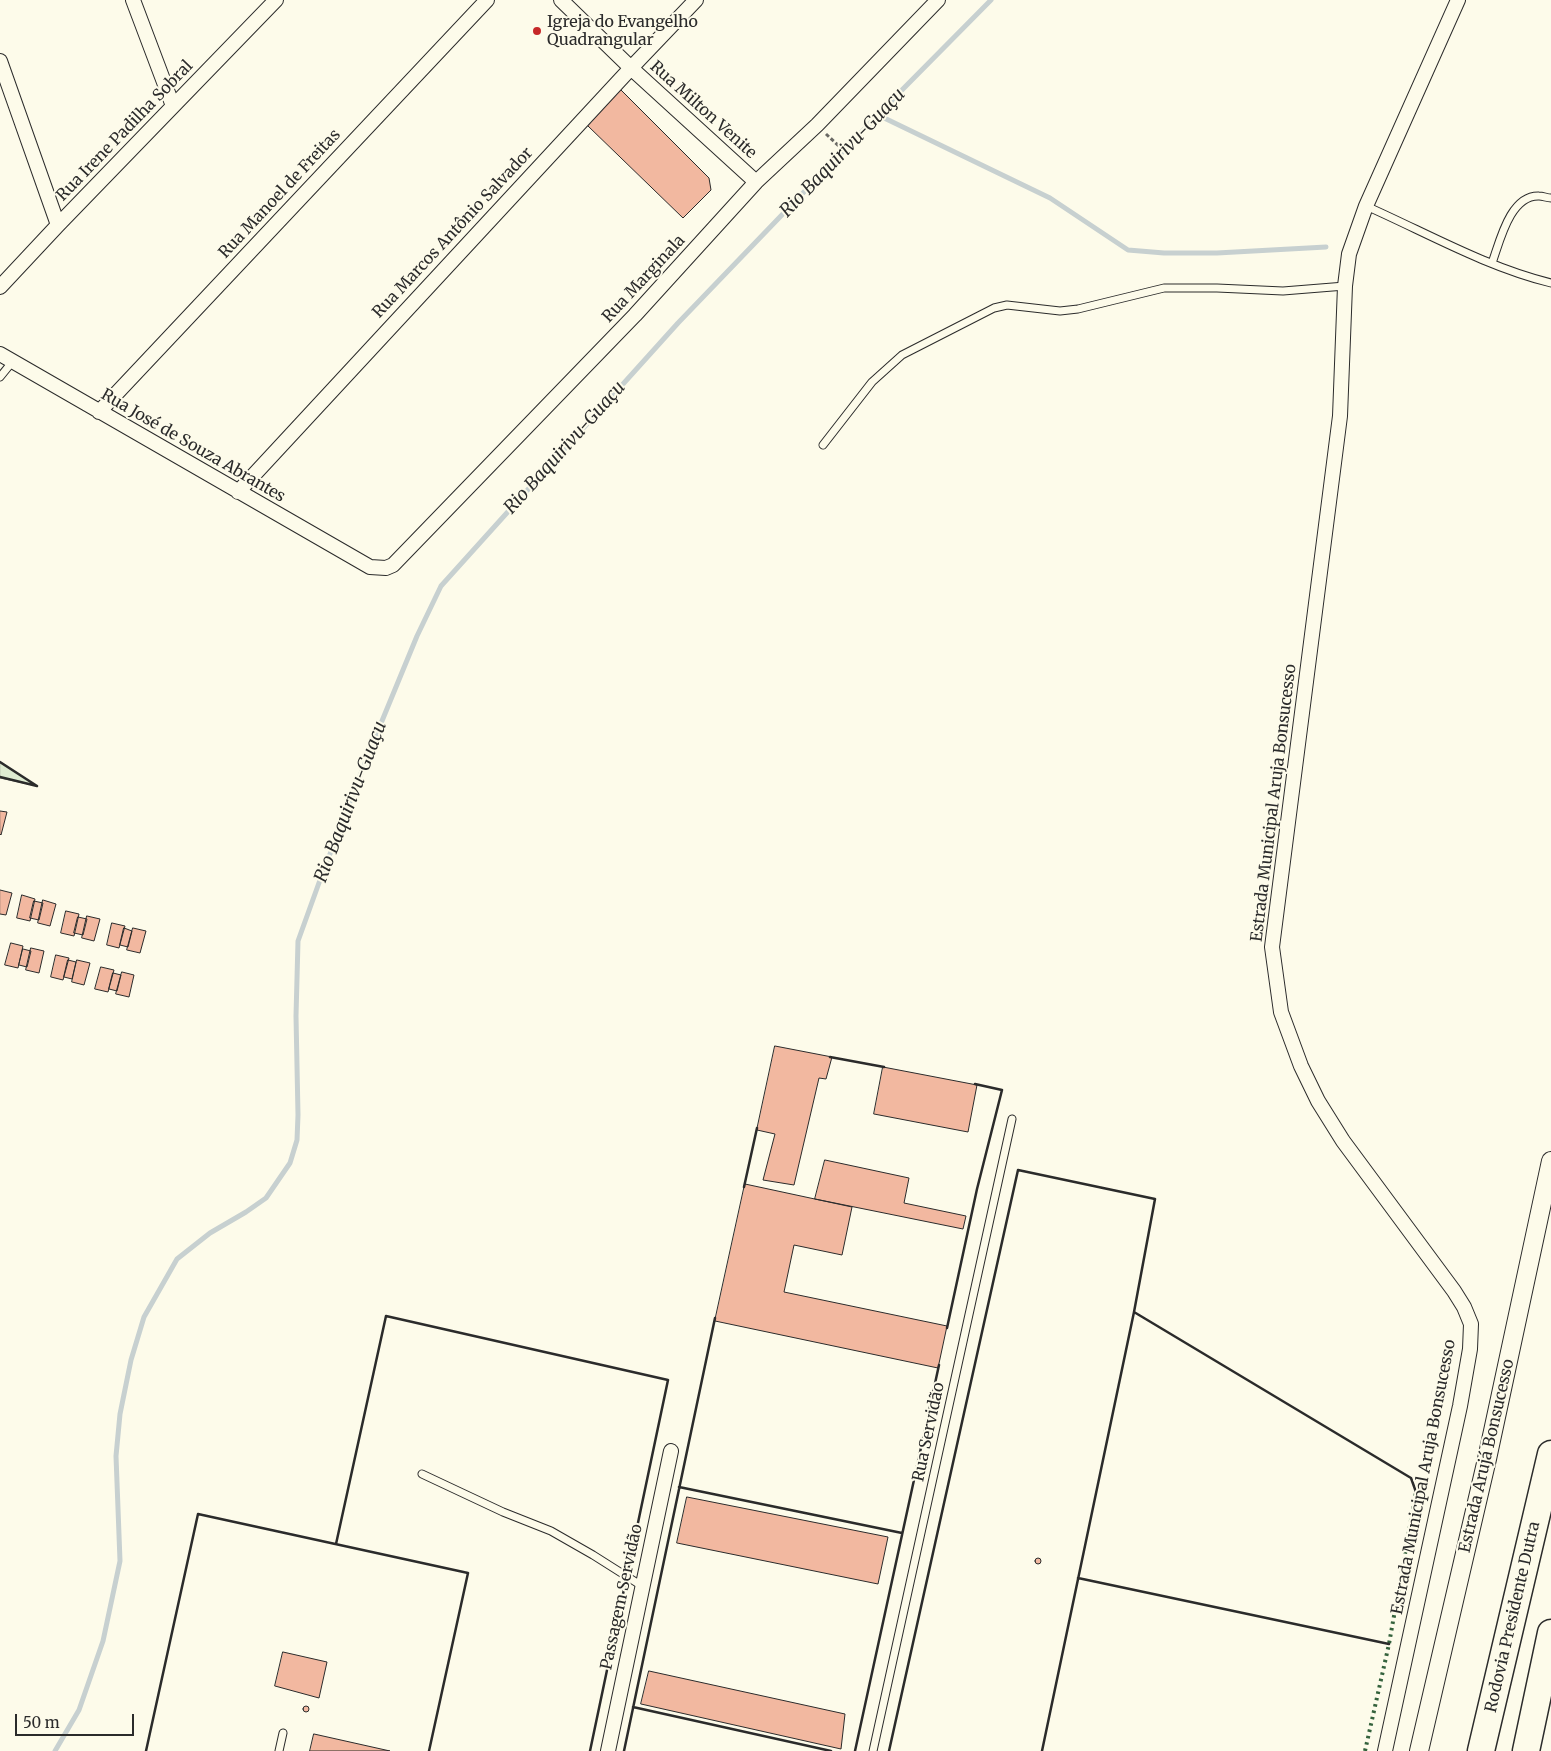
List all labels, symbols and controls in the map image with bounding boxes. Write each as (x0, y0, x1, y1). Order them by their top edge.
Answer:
place label: Igreja do Evangelho Quadrangular (547, 12, 698, 50)
marker: Igreja do Evangelho Quadrangular (531, 25, 543, 37)
street label: Rua Irene Padilha Sobral (53, 57, 197, 205)
street label: Rua Milton Venite (646, 57, 760, 163)
water label: Rio Baquirivu-Guaçu (776, 84, 910, 222)
street label: Rua Manoel de Freitas (215, 126, 345, 262)
street label: Rua Marcos Antônio Salvador (369, 144, 537, 322)
street label: Rua Marginala (599, 231, 689, 327)
water label: Rio Baquirivu-Guaçu (500, 377, 630, 519)
street label: Rua José de Souza Abrantes (98, 385, 288, 507)
street label: Estrada Municipal Aruja Bonsucesso (1247, 663, 1301, 943)
water label: Rio Baquirivu-Guaçu (310, 718, 392, 886)
street label: Estrada Municipal Aruja Bonsucesso (1388, 1338, 1460, 1616)
street label: Estrada Arujá Bonsucesso (1455, 1357, 1519, 1555)
street label: Rua Servidão (909, 1381, 949, 1483)
street label: Rodovia Presidente Dutra (1482, 1520, 1544, 1714)
street label: Passagem Servidão (597, 1522, 647, 1672)
scale bar (18, 1704, 136, 1736)
text: 50 m (23, 1713, 60, 1732)

